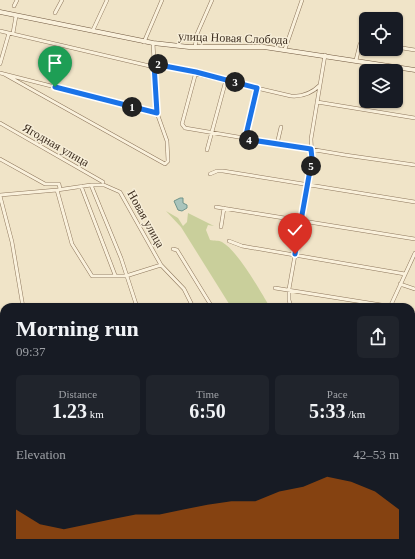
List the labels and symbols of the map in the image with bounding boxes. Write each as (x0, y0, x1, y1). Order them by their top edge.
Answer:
street label: улица Новая Слобода (178, 29, 289, 47)
pin (38, 46, 72, 87)
pin: 2 (148, 54, 168, 74)
pin: 3 (225, 72, 245, 92)
pin: 1 (122, 97, 142, 117)
street label: Ягодная улица (20, 120, 92, 170)
pin: 4 (239, 130, 259, 150)
pin: 5 (301, 156, 321, 176)
street label: Новая улица (124, 188, 168, 251)
pin (278, 213, 312, 254)

